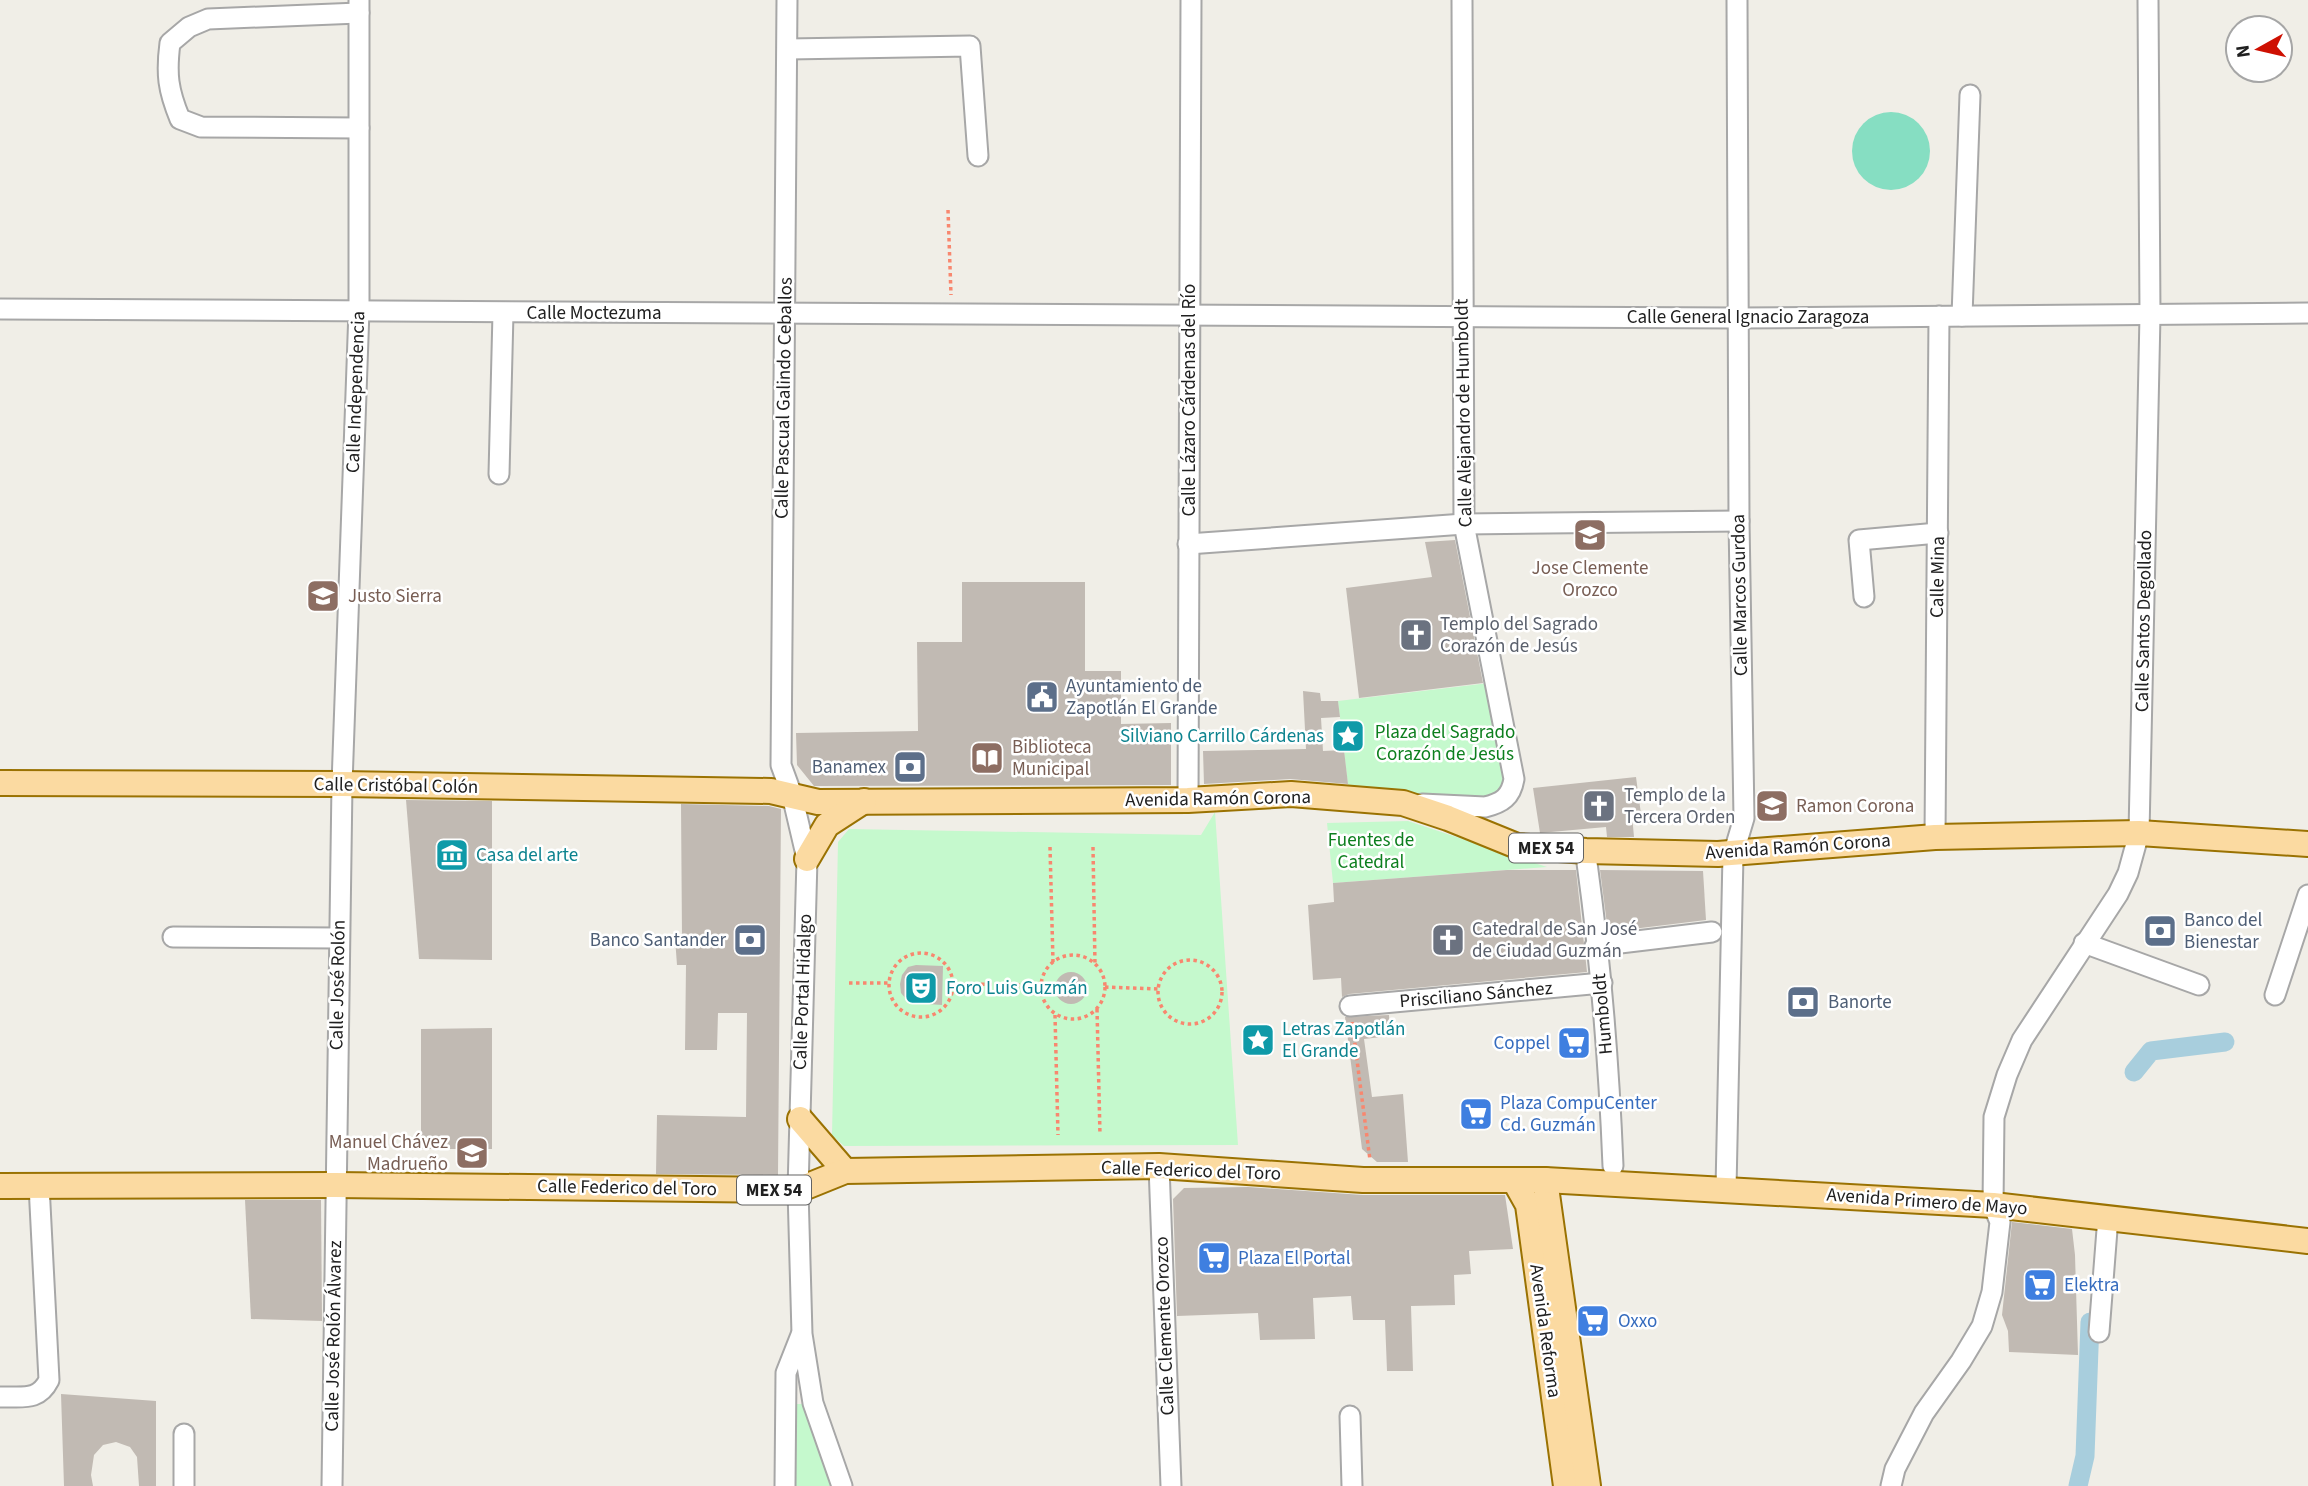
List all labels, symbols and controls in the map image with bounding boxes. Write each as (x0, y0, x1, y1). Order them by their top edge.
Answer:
north arrow (2224, 14, 2294, 84)
text: N (2229, 43, 2258, 59)
street label: Calle Pascual Galindo Ceballos (768, 277, 800, 519)
street label: Calle Lázaro Cárdenas del Río (1176, 284, 1203, 516)
street label: Calle Alejandro de Humboldt (1448, 298, 1479, 527)
street label: Calle Moctezuma (526, 300, 662, 327)
street label: Calle General Ignacio Zaragoza (1627, 304, 1869, 331)
street label: Calle Independencia (340, 310, 372, 474)
street label: Calle Marcos Gurdoa (1725, 514, 1755, 676)
school or university icon: Jose Clemente Orozco (1571, 516, 1609, 554)
street label: Calle Santos Degollado (2129, 530, 2159, 712)
street label: Calle Mina (1924, 536, 1952, 618)
place label: Jose Clemente Orozco (1532, 555, 1648, 604)
school or university icon: Justo Sierra (304, 577, 342, 615)
place label: Justo Sierra (348, 583, 442, 610)
place label: Templo del Sagrado Corazón de Jesús (1440, 611, 1598, 660)
church icon: Templo del Sagrado Corazón de Jesús (1397, 616, 1435, 654)
place label: Ayuntamiento de Zapotlán El Grande (1066, 673, 1218, 722)
public building icon: Ayuntamiento de Zapotlán El Grande (1023, 678, 1061, 716)
place icon: Silviano Carrillo Cárdenas (1329, 717, 1367, 755)
park label: Plaza del Sagrado Corazón de Jesús (1375, 719, 1515, 768)
place label: Silviano Carrillo Cárdenas (1120, 723, 1324, 750)
place label: Biblioteca Municipal (1012, 734, 1091, 783)
library icon: Biblioteca Municipal (968, 739, 1006, 777)
bank icon: Banamex (891, 748, 929, 786)
place label: Banamex (812, 754, 887, 781)
street label: Calle Cristóbal Colón (313, 771, 479, 801)
place label: Templo de la Tercera Orden (1624, 782, 1735, 831)
street label: Avenida Ramón Corona (1125, 784, 1311, 814)
church icon: Templo de la Tercera Orden (1580, 787, 1618, 825)
school or university icon: Ramon Corona (1753, 787, 1791, 825)
place label: Ramon Corona (1796, 793, 1914, 820)
park label: Fuentes de Catedral (1328, 827, 1414, 876)
street label: Avenida Ramón Corona (1704, 827, 1892, 867)
road number: MEX 54 (1509, 834, 1583, 862)
museum icon: Casa del arte (433, 836, 471, 874)
place label: Casa del arte (476, 842, 578, 869)
place label: Banco del Bienestar (2184, 907, 2262, 956)
bank icon: Banco del Bienestar (2141, 912, 2179, 950)
street label: Calle Portal Hidalgo (787, 913, 819, 1071)
place label: Catedral de San José de Ciudad Guzmán (1472, 916, 1637, 965)
street label: Calle José Rolón (323, 920, 353, 1050)
bank icon: Banco Santander (731, 921, 769, 959)
church icon: Catedral de San José de Ciudad Guzmán (1429, 921, 1467, 959)
place label: Banco Santander (590, 927, 726, 954)
theatre icon: Foro Luis Guzmán (902, 969, 940, 1007)
street label: Humboldt (1586, 972, 1620, 1056)
place label: Foro Luis Guzmán (946, 975, 1088, 1002)
street label: Prisciliano Sánchez (1398, 975, 1554, 1015)
bank icon: Banorte (1784, 983, 1822, 1021)
place label: Banorte (1828, 989, 1892, 1016)
place label: Letras Zapotlán El Grande (1282, 1016, 1405, 1065)
place icon: Letras Zapotlán El Grande (1239, 1021, 1277, 1059)
supermarket icon: Coppel (1555, 1024, 1593, 1062)
place label: Coppel (1493, 1030, 1550, 1057)
place label: Plaza CompuCenter Cd. Guzmán (1500, 1090, 1657, 1139)
supermarket icon: Plaza CompuCenter Cd. Guzmán (1457, 1095, 1495, 1133)
place label: Manuel Chávez Madrueño (329, 1129, 448, 1178)
school or university icon: Manuel Chávez Madrueño (453, 1134, 491, 1172)
street label: Calle Federico del Toro (1101, 1154, 1281, 1188)
street label: Calle Federico del Toro (537, 1173, 717, 1203)
road number: MEX 54 (737, 1176, 811, 1204)
street label: Avenida Primero de Mayo (1826, 1182, 2028, 1222)
street label: Calle Clemente Orozco (1148, 1236, 1182, 1416)
supermarket icon: Plaza El Portal (1195, 1239, 1233, 1277)
street label: Calle José Rolón Álvarez (319, 1240, 349, 1432)
place label: Plaza El Portal (1238, 1245, 1351, 1272)
street label: Avenida Reforma (1522, 1262, 1568, 1400)
supermarket icon: Elektra (2021, 1266, 2059, 1304)
place label: Elektra (2064, 1272, 2119, 1299)
supermarket icon: Oxxo (1574, 1302, 1612, 1340)
place label: Oxxo (1618, 1308, 1657, 1335)

